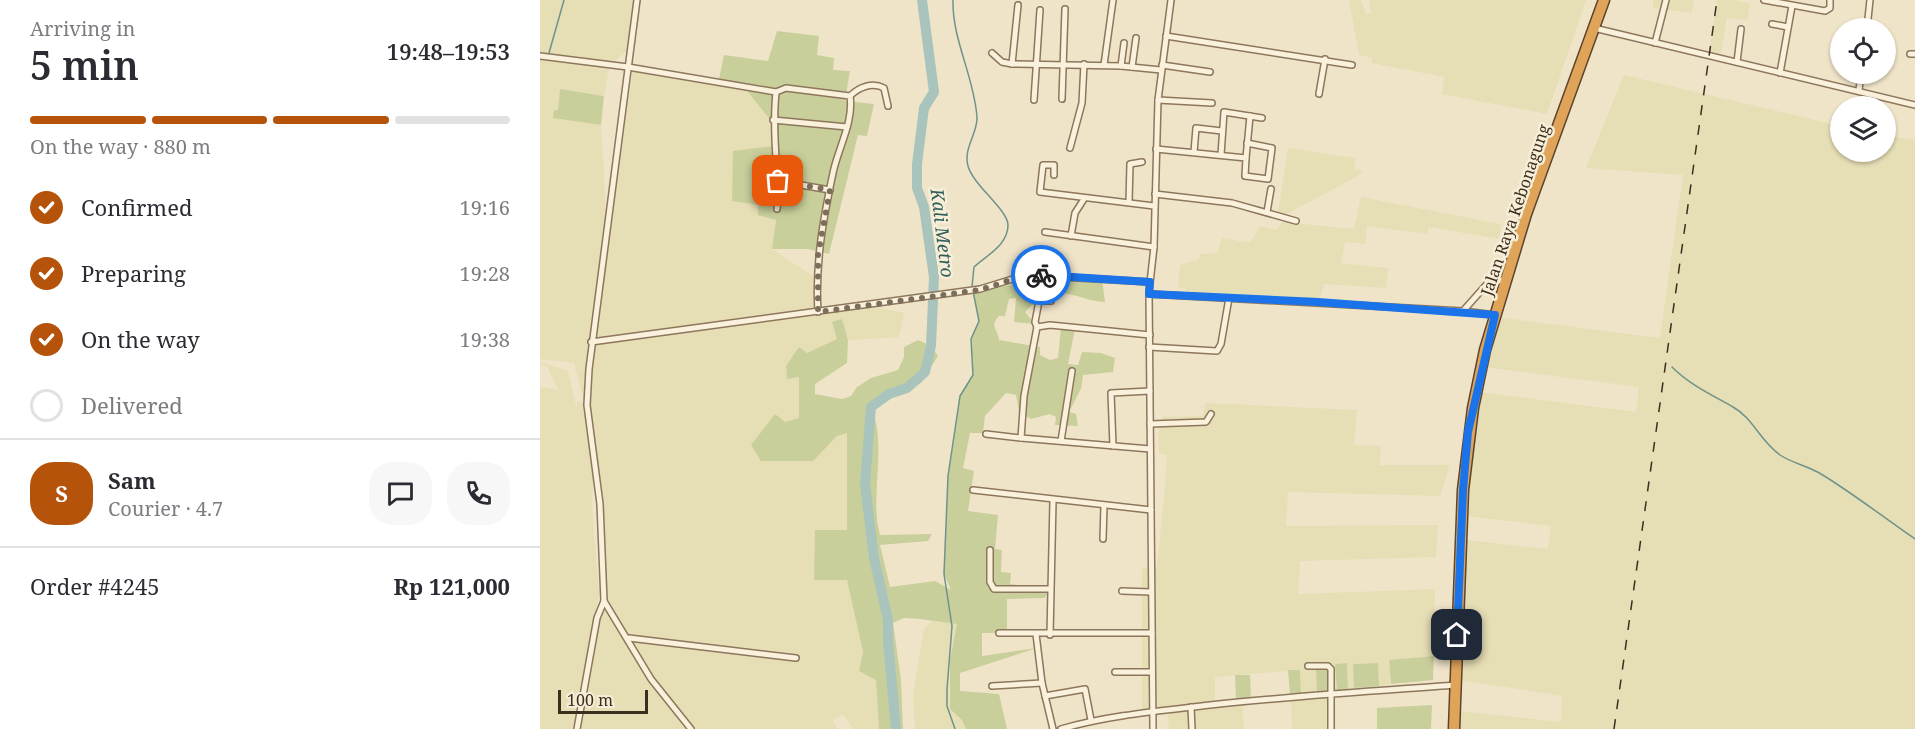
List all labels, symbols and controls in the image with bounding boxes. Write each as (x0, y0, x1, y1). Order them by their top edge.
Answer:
text: Arriving in (30, 15, 135, 42)
map controls (1830, 18, 1896, 162)
button: locate (1830, 18, 1896, 84)
text: 19:48–19:53 (387, 36, 510, 66)
text: 5 min (30, 38, 139, 91)
button: layers (1830, 96, 1896, 162)
street label: Jalan Raya Kebonagung (1475, 121, 1555, 300)
text: On the way · 880 m (30, 133, 211, 160)
pin (752, 155, 803, 206)
icon: bag (761, 164, 794, 197)
water label: Kali Metro (926, 186, 960, 279)
icon: check (30, 191, 63, 224)
text: Confirmed (81, 192, 192, 222)
text: 19:16 (460, 194, 510, 221)
courier (1011, 245, 1071, 305)
icon: check (30, 257, 63, 290)
text: Preparing (81, 258, 186, 288)
icon: bike (1025, 259, 1058, 292)
text: 19:28 (460, 260, 510, 287)
icon: check (30, 323, 63, 356)
text: On the way (81, 324, 200, 354)
text: 19:38 (460, 326, 510, 353)
text: Delivered (81, 390, 183, 420)
button: chat (369, 462, 432, 525)
button: phone (447, 462, 510, 525)
text: Sam (108, 465, 156, 495)
text: S (55, 478, 68, 508)
text: Courier · 4.7 (108, 495, 223, 522)
text: Order #4245 (30, 571, 160, 601)
text: Rp 121,000 (393, 571, 510, 601)
pin (1431, 609, 1482, 660)
icon: home (1440, 618, 1473, 651)
scale bar (558, 687, 648, 714)
text: 100 m (567, 689, 613, 711)

